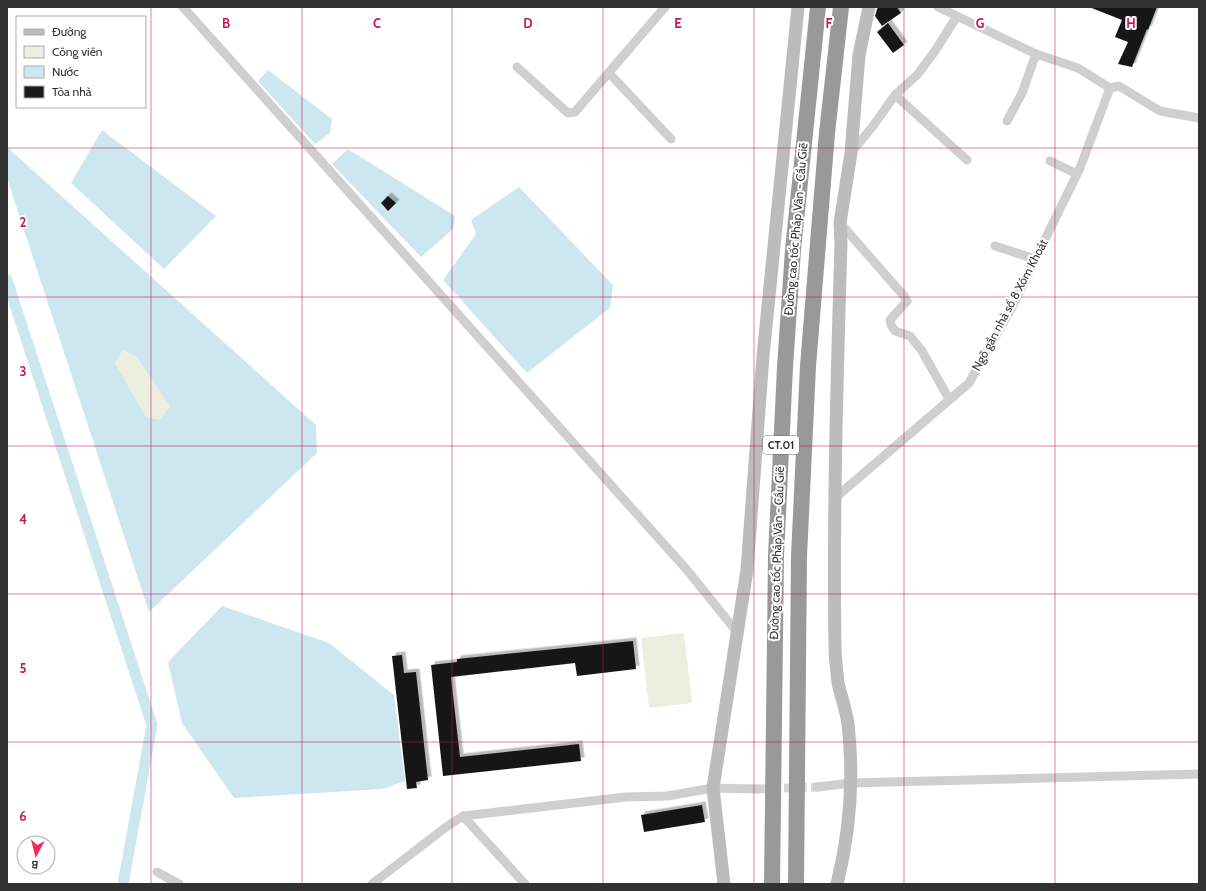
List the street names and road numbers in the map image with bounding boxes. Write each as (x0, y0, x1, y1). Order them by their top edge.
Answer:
street label: Đường cao tốc Pháp Vân - Cầu Giẽ (780, 142, 811, 316)
street label: Ngõ gần nhà số 8 Xóm Khoát (968, 236, 1051, 373)
road number: CT.01 (763, 436, 799, 454)
street label: Đường cao tốc Pháp Vân - Cầu Giẽ (766, 466, 787, 640)

